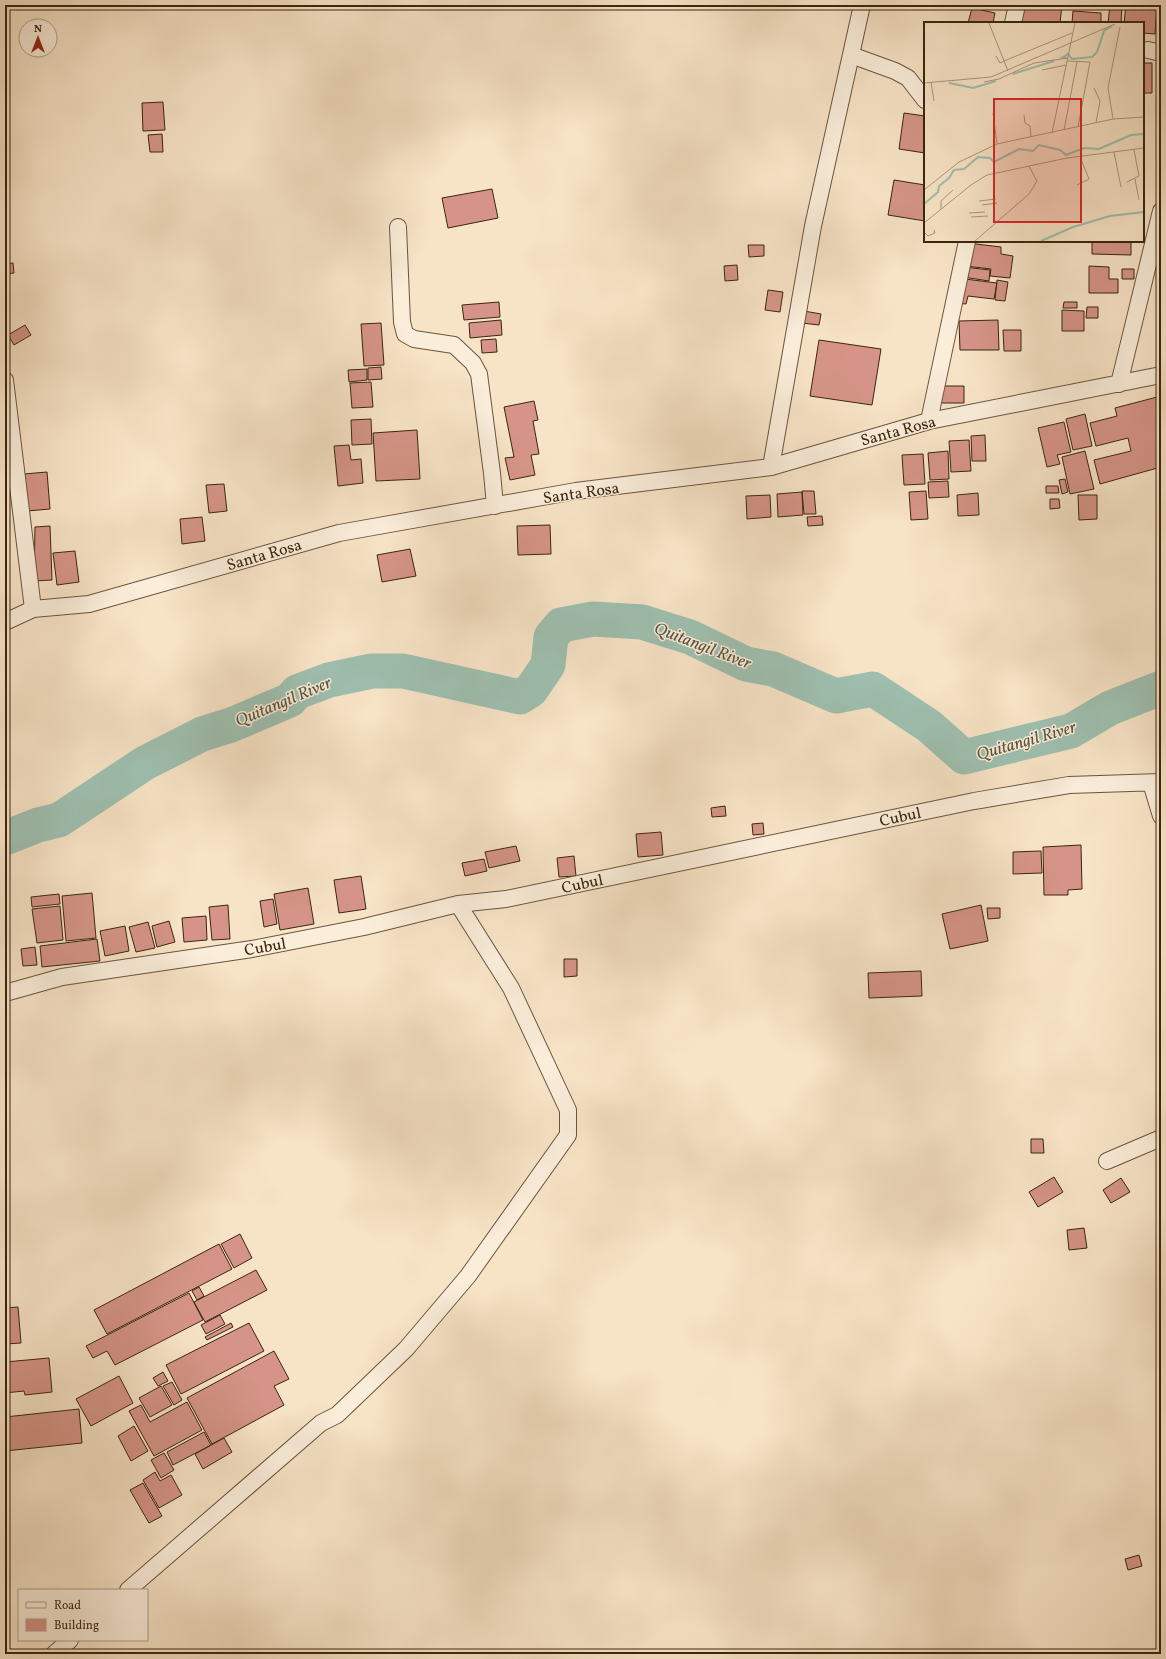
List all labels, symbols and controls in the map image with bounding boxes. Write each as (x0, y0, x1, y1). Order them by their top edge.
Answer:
north arrow (18, 18, 58, 58)
text: N (34, 22, 42, 37)
inset map (924, 22, 1144, 242)
street label: Santa Rosa (858, 411, 939, 453)
street label: Santa Rosa (542, 478, 621, 510)
street label: Santa Rosa (224, 535, 305, 577)
water label: Quitangil River (650, 617, 755, 676)
water label: Quitangil River (232, 671, 336, 733)
water label: Quitangil River (974, 716, 1080, 767)
street label: Cubul (878, 803, 923, 833)
street label: Cubul (560, 870, 605, 900)
street label: Cubul (243, 933, 288, 962)
legend (18, 1589, 148, 1641)
text: Road (54, 1598, 81, 1614)
text: Building (54, 1618, 99, 1634)

